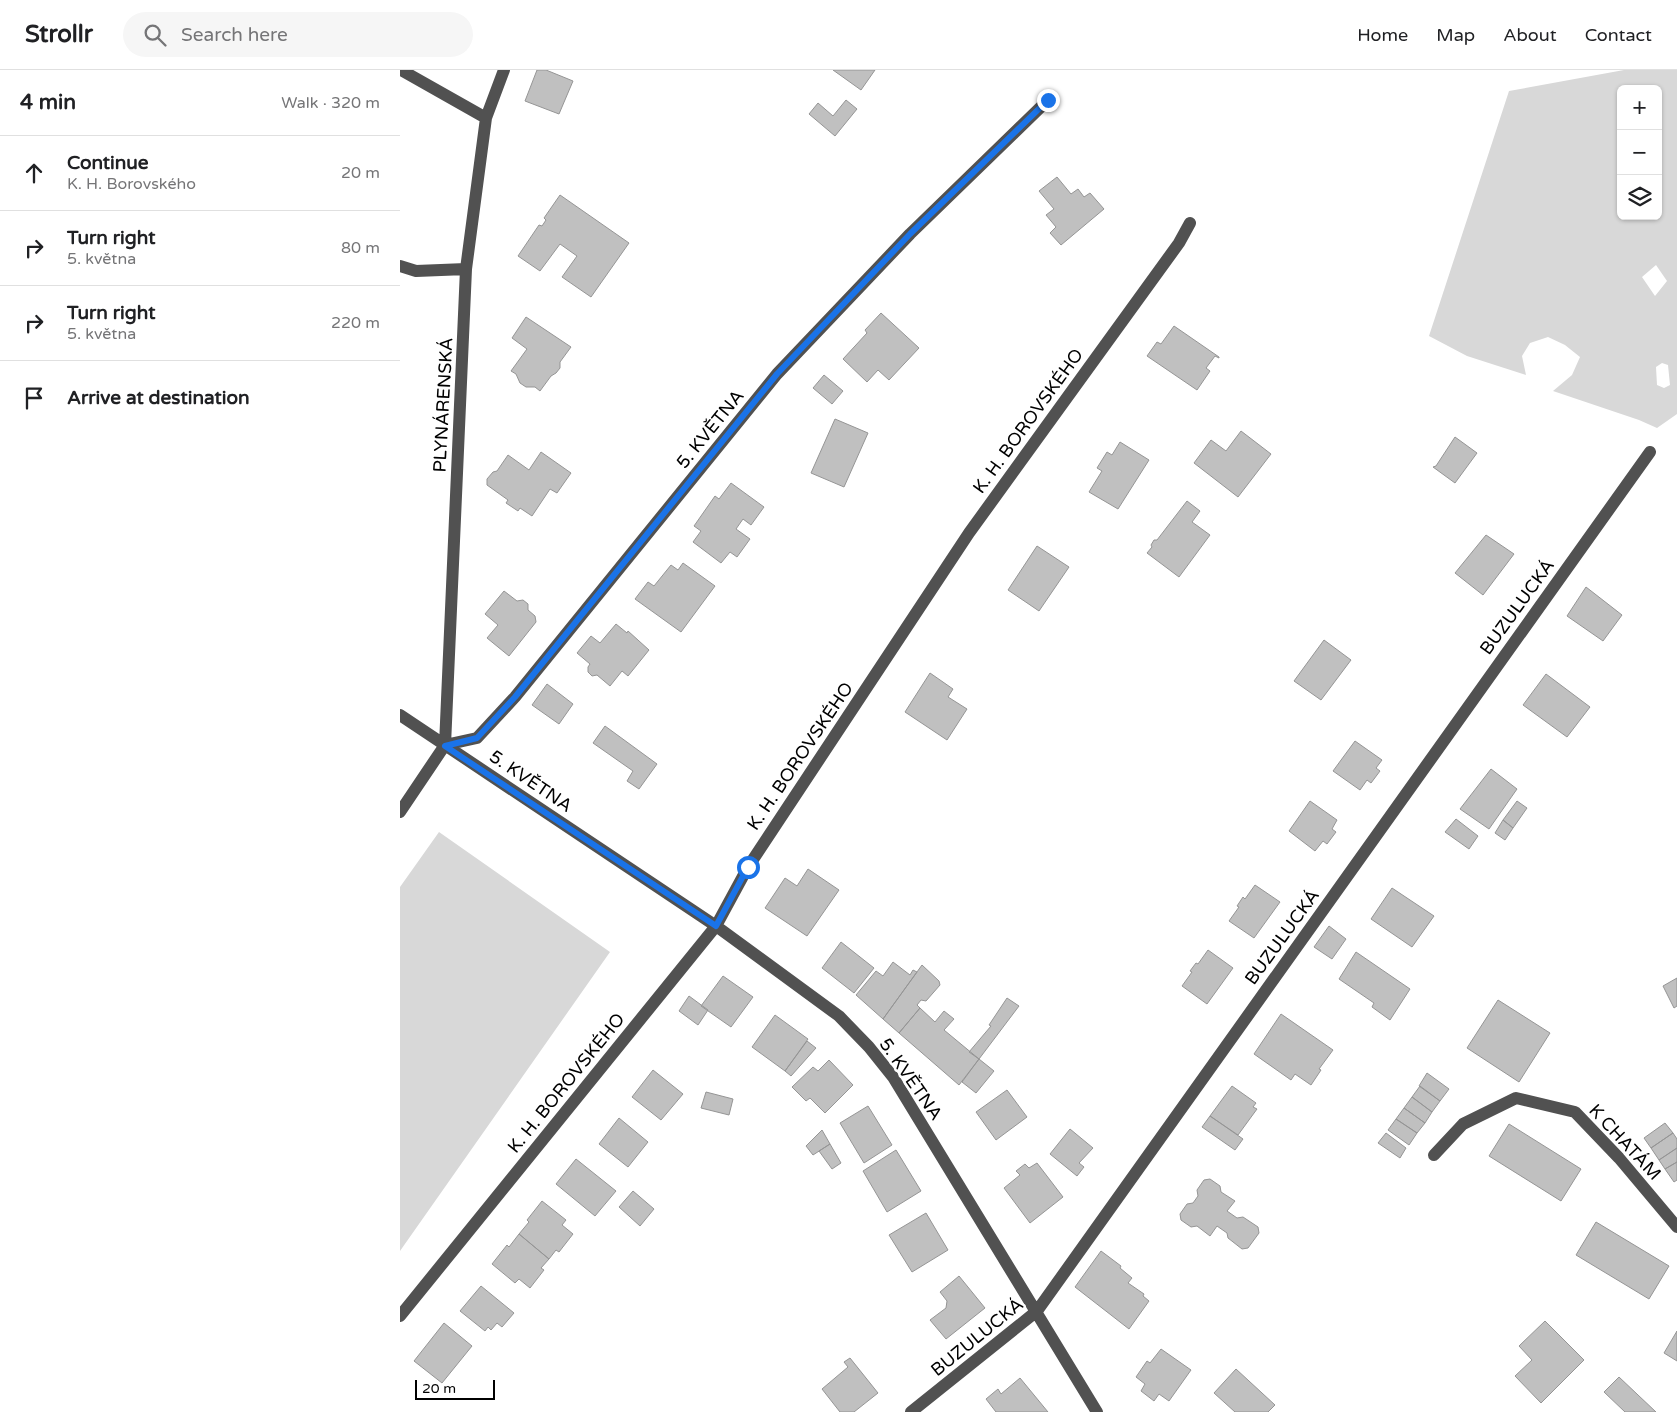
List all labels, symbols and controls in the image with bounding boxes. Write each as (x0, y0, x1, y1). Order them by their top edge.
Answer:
search box (123, 12, 473, 57)
text: Strollr (25, 20, 93, 49)
icon: search (141, 21, 169, 49)
text: Search here (181, 24, 288, 46)
text: Home (1357, 24, 1408, 46)
text: Map (1436, 24, 1475, 46)
text: About (1503, 24, 1557, 46)
text: Contact (1585, 24, 1652, 46)
map controls (1617, 85, 1662, 220)
button: + (1617, 85, 1662, 130)
route end (1037, 89, 1060, 112)
text: 4 min (20, 90, 76, 115)
text: Walk · 320 m (281, 93, 380, 113)
button: − (1617, 130, 1662, 175)
text: Continue (67, 152, 149, 174)
icon: ahead (20, 159, 48, 187)
text: 20 m (341, 163, 380, 183)
text: K. H. Borovského (67, 174, 196, 194)
button: layers (1617, 175, 1662, 220)
text: Turn right (67, 227, 155, 249)
icon: right (20, 234, 48, 262)
text: 80 m (341, 238, 380, 258)
text: 5. května (67, 249, 136, 269)
text: Turn right (67, 302, 155, 324)
icon: right (20, 309, 48, 337)
text: 220 m (331, 313, 380, 333)
text: 5. května (67, 324, 136, 344)
street label: PLYNÁRENSKÁ (428, 337, 458, 473)
street label: K. H. BOROVSKÉHO (968, 344, 1088, 498)
icon: arrive (20, 384, 48, 412)
street label: 5. KVĚTNA (671, 385, 749, 473)
text: Arrive at destination (67, 387, 250, 409)
street label: BUZULUCKÁ (1475, 555, 1559, 659)
street label: K. H. BOROVSKÉHO (742, 678, 858, 834)
street label: 5. KVĚTNA (485, 745, 577, 817)
route start (737, 856, 760, 879)
street label: BUZULUCKÁ (1240, 885, 1324, 989)
street label: K. H. BOROVSKÉHO (503, 1009, 629, 1157)
street label: 5. KVĚTNA (875, 1034, 947, 1124)
street label: K CHATÁM (1584, 1099, 1666, 1185)
street label: BUZULUCKÁ (926, 1293, 1028, 1381)
scale bar (415, 1377, 495, 1400)
text: 20 m (422, 1380, 456, 1397)

